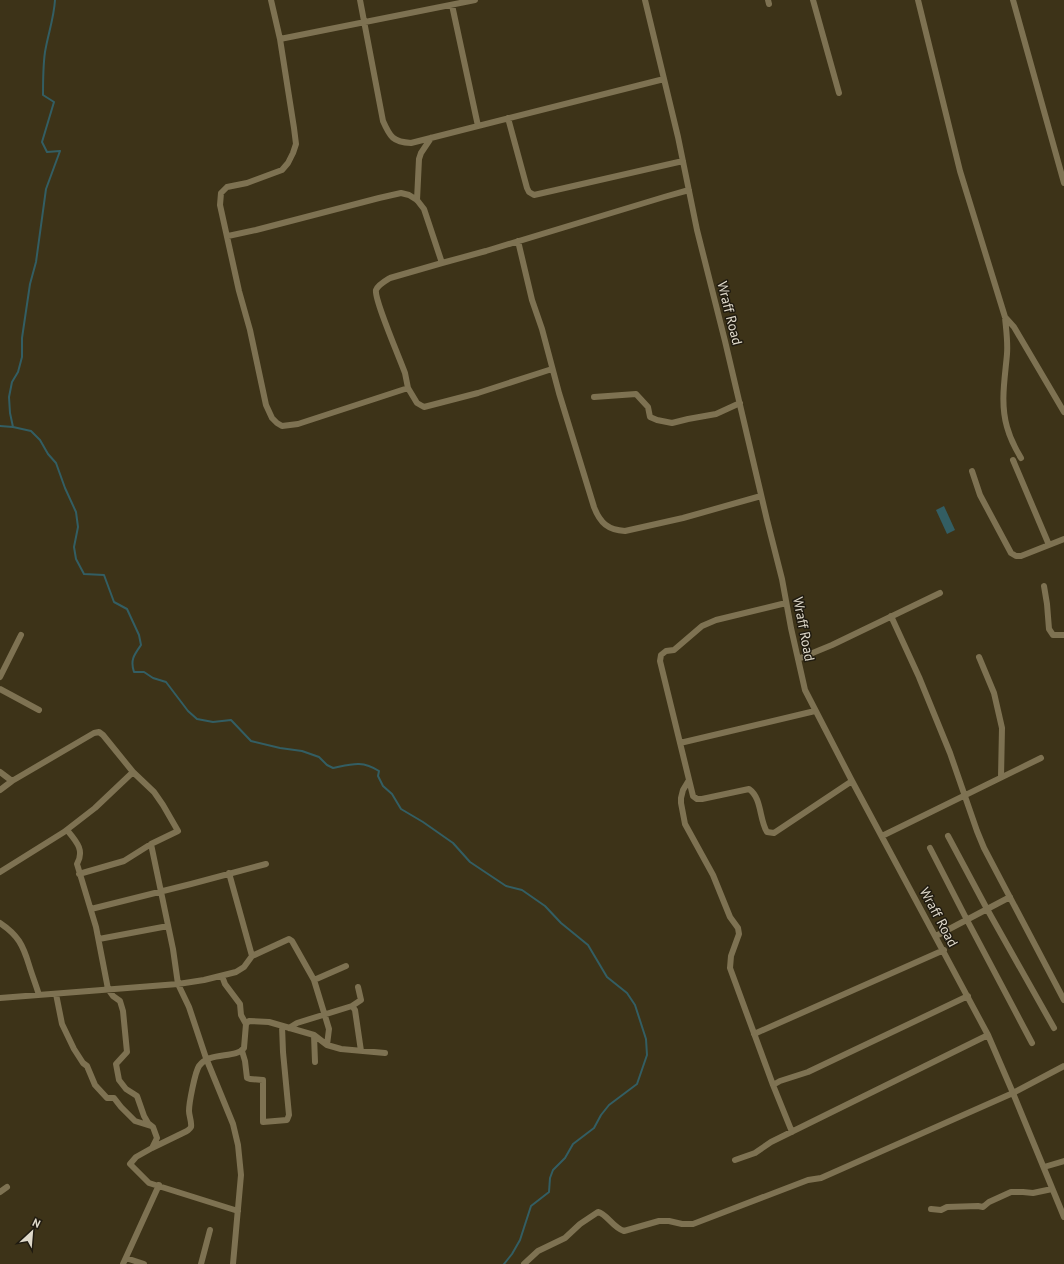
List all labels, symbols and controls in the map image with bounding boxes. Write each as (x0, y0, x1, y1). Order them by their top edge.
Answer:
street label: Wraff Road (713, 279, 747, 347)
street label: Wraff Road (789, 595, 819, 663)
street label: Wraff Road (916, 884, 962, 950)
north arrow (12, 1212, 52, 1252)
text: N (30, 1215, 43, 1231)

